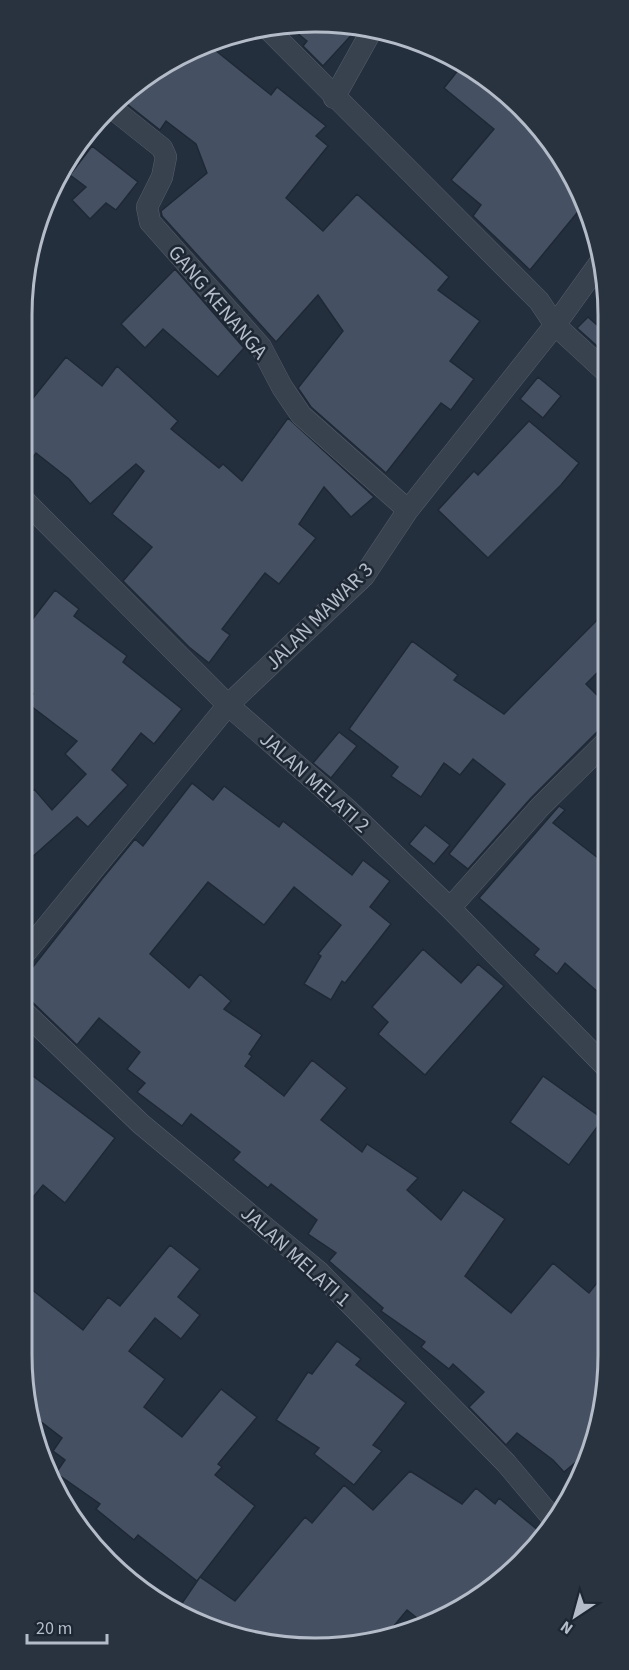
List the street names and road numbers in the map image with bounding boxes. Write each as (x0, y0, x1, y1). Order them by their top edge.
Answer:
street label: GANG KENANGA (161, 238, 275, 366)
street label: JALAN MAWAR 3 (258, 555, 380, 677)
street label: JALAN MELATI 2 (253, 724, 377, 840)
street label: JALAN MELATI 1 (234, 1198, 358, 1314)

